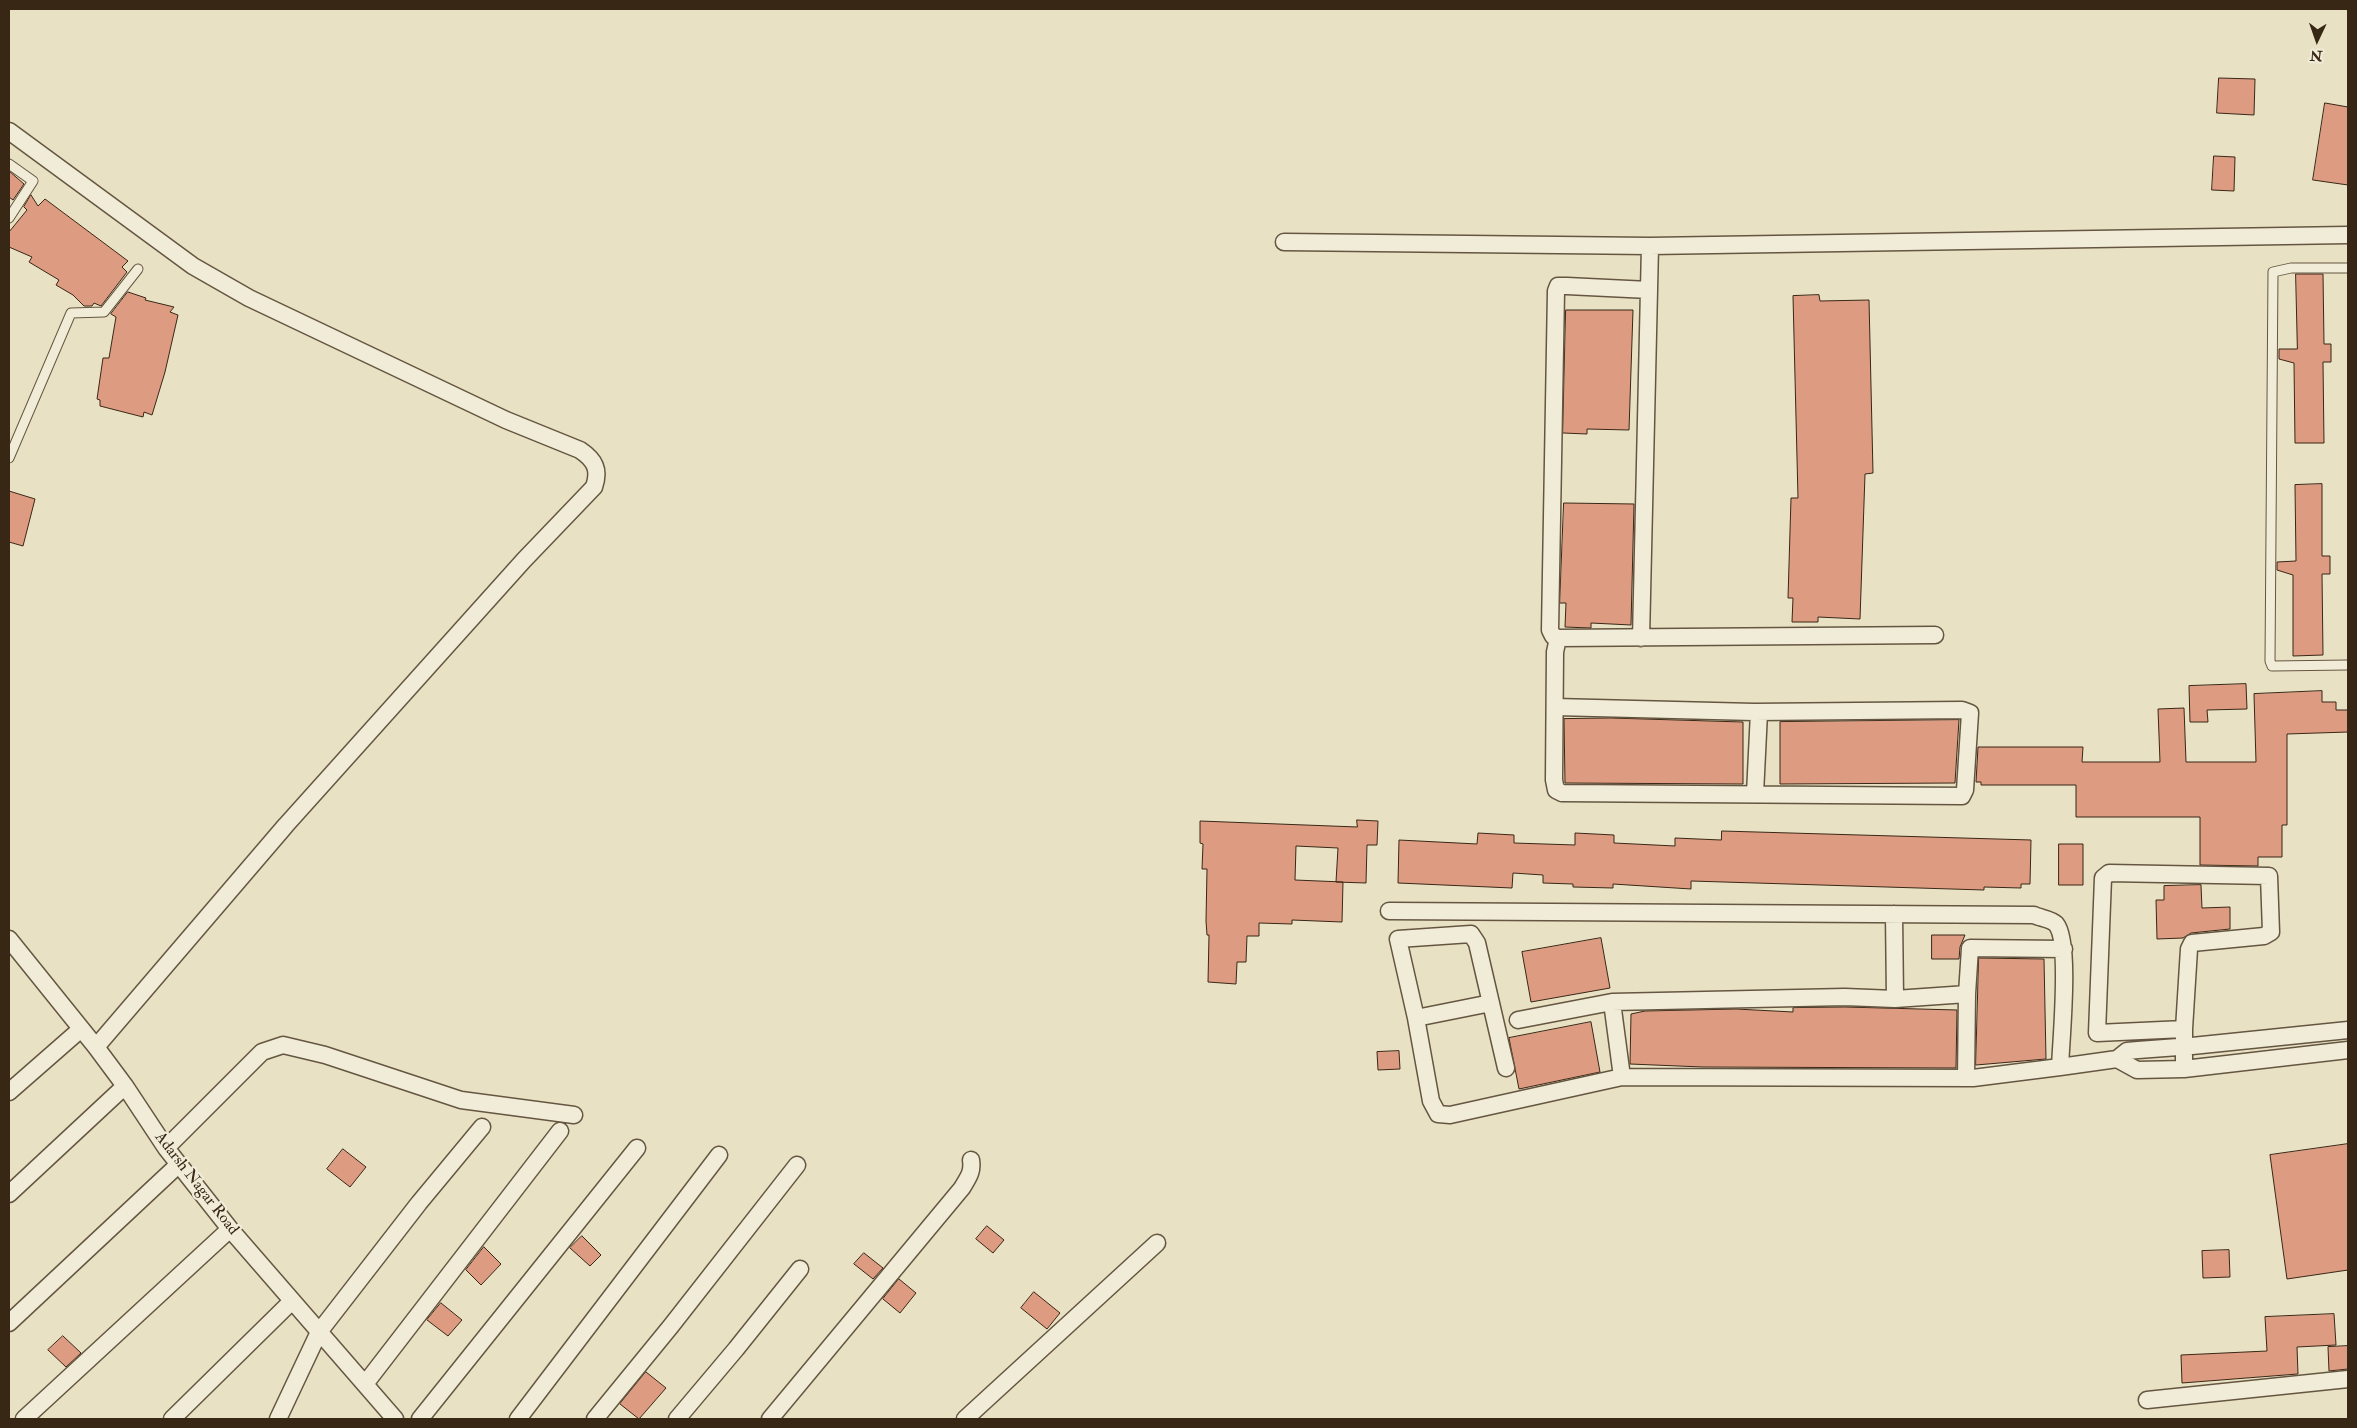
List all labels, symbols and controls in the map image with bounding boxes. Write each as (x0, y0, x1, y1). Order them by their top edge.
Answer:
north arrow (2292, 15, 2342, 65)
text: N (2309, 47, 2323, 64)
street label: Adarsh Nagar Road (150, 1129, 242, 1239)

